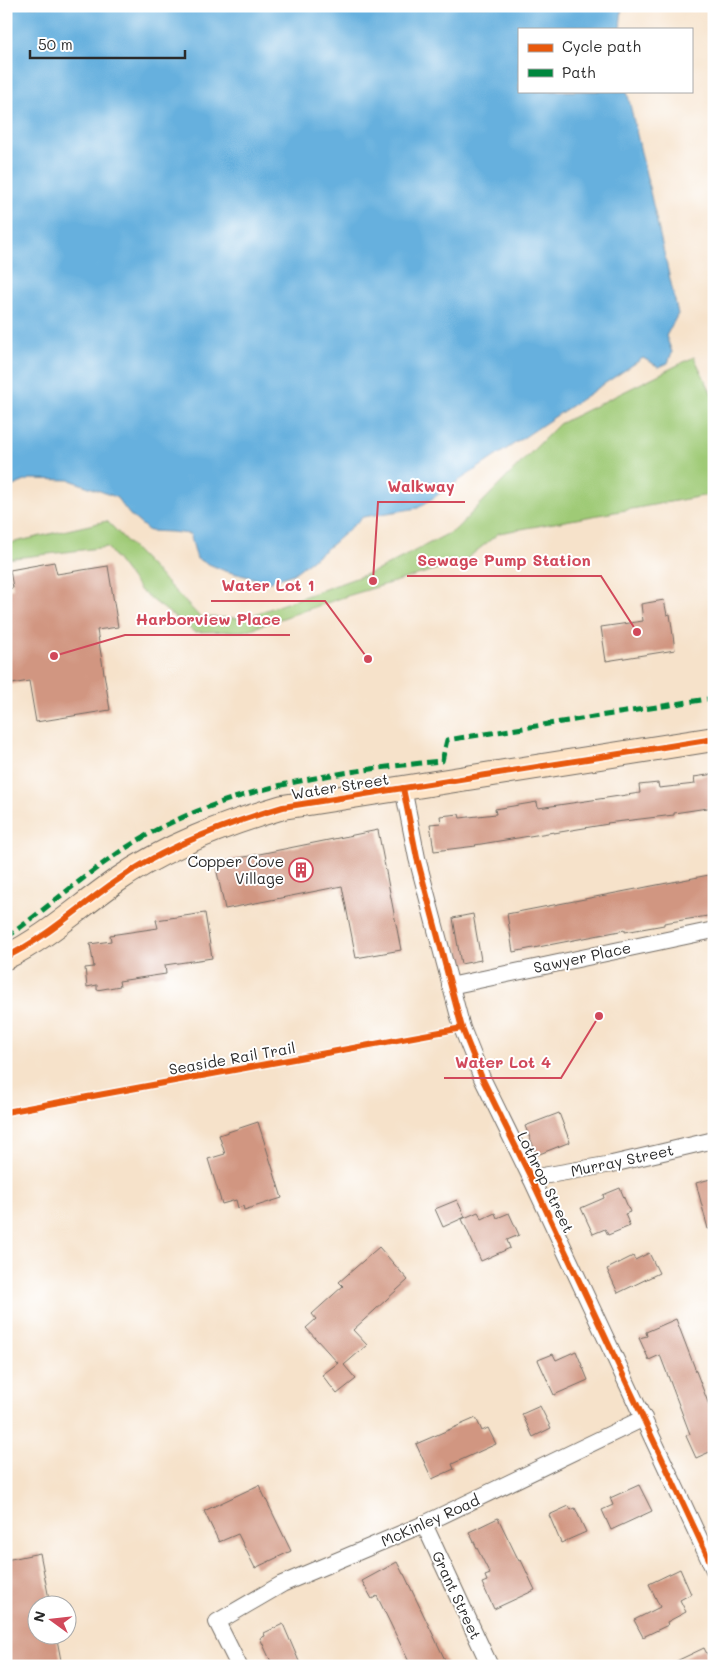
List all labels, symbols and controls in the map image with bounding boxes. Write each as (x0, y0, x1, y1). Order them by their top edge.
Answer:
scale bar (30, 28, 185, 60)
legend (518, 28, 692, 92)
text: 50 m (38, 34, 73, 54)
text: Cycle path (562, 36, 641, 56)
text: Path (562, 62, 596, 82)
callout: Walkway (378, 471, 465, 502)
text: Walkway (387, 475, 455, 496)
callout: Sewage Pump Station (407, 545, 601, 576)
text: Sewage Pump Station (417, 549, 591, 570)
callout: Water Lot 1 (211, 570, 325, 601)
text: Water Lot 1 (221, 574, 315, 595)
callout: Harborview Place (125, 604, 290, 635)
text: Harborview Place (135, 608, 281, 629)
street label: Water Street (290, 768, 390, 804)
place label: Copper Cove Village (187, 851, 284, 888)
building icon: Copper Cove Village (288, 857, 314, 883)
street label: Sawyer Place (531, 937, 633, 977)
street label: Seaside Rail Trail (167, 1037, 297, 1079)
callout: Water Lot 4 (444, 1047, 561, 1078)
text: Water Lot 4 (455, 1051, 551, 1072)
street label: Lothrop Street (513, 1128, 579, 1236)
street label: Murray Street (569, 1139, 675, 1181)
street label: McKinley Road (378, 1489, 482, 1551)
street label: Grant Street (428, 1548, 486, 1642)
north arrow (28, 1594, 78, 1644)
text: N (28, 1609, 50, 1624)

